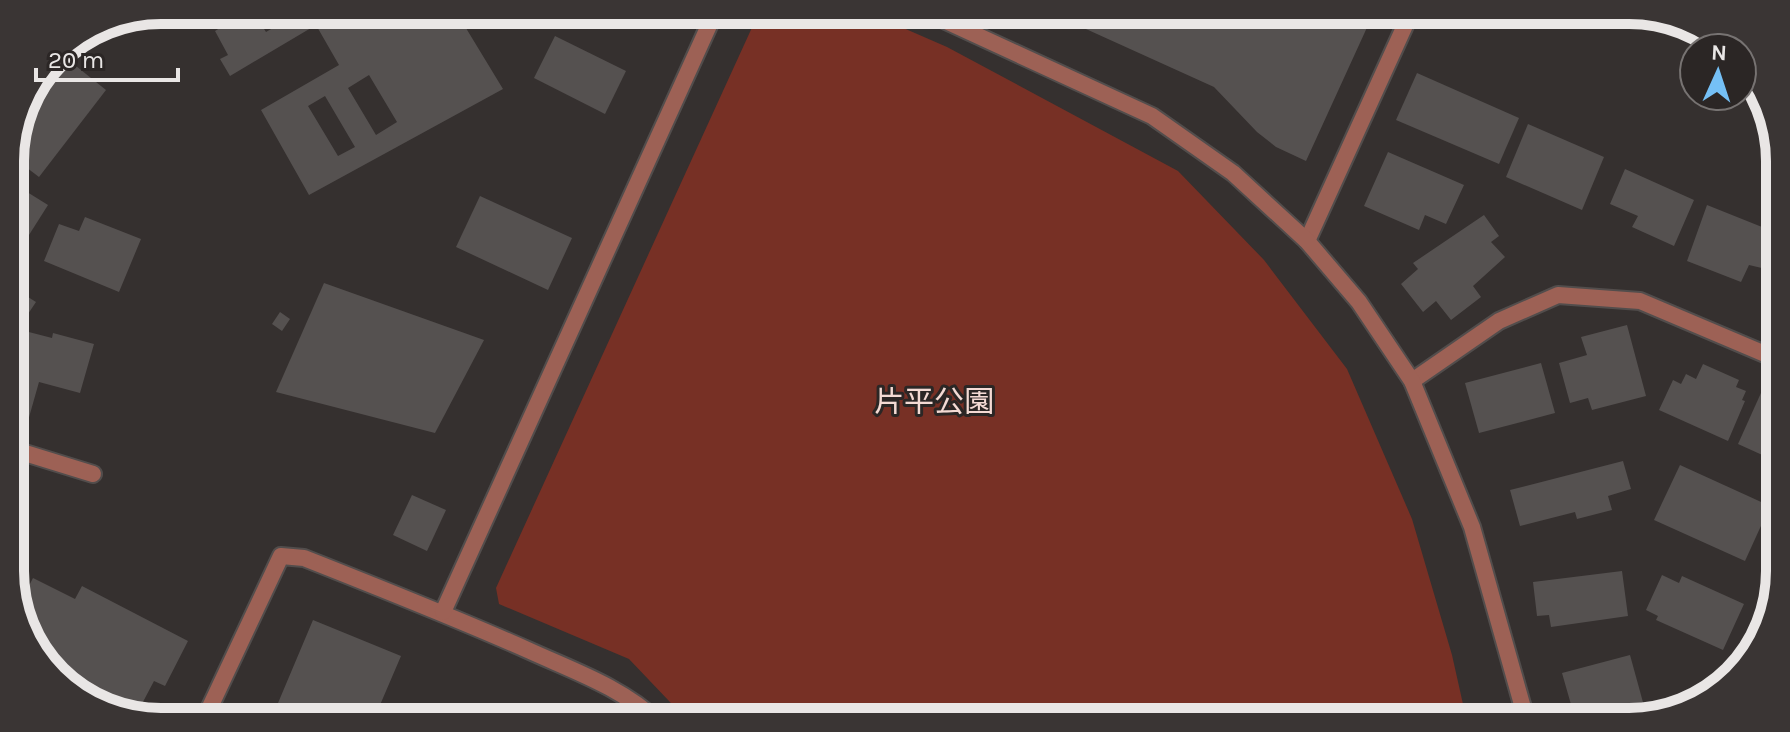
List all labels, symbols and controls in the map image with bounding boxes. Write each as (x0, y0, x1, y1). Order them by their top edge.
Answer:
scale bar (36, 32, 178, 82)
north arrow (1678, 32, 1758, 112)
text: N (1710, 40, 1728, 66)
text: 20 m (48, 46, 104, 74)
park label: 片平公園 (874, 384, 994, 420)

